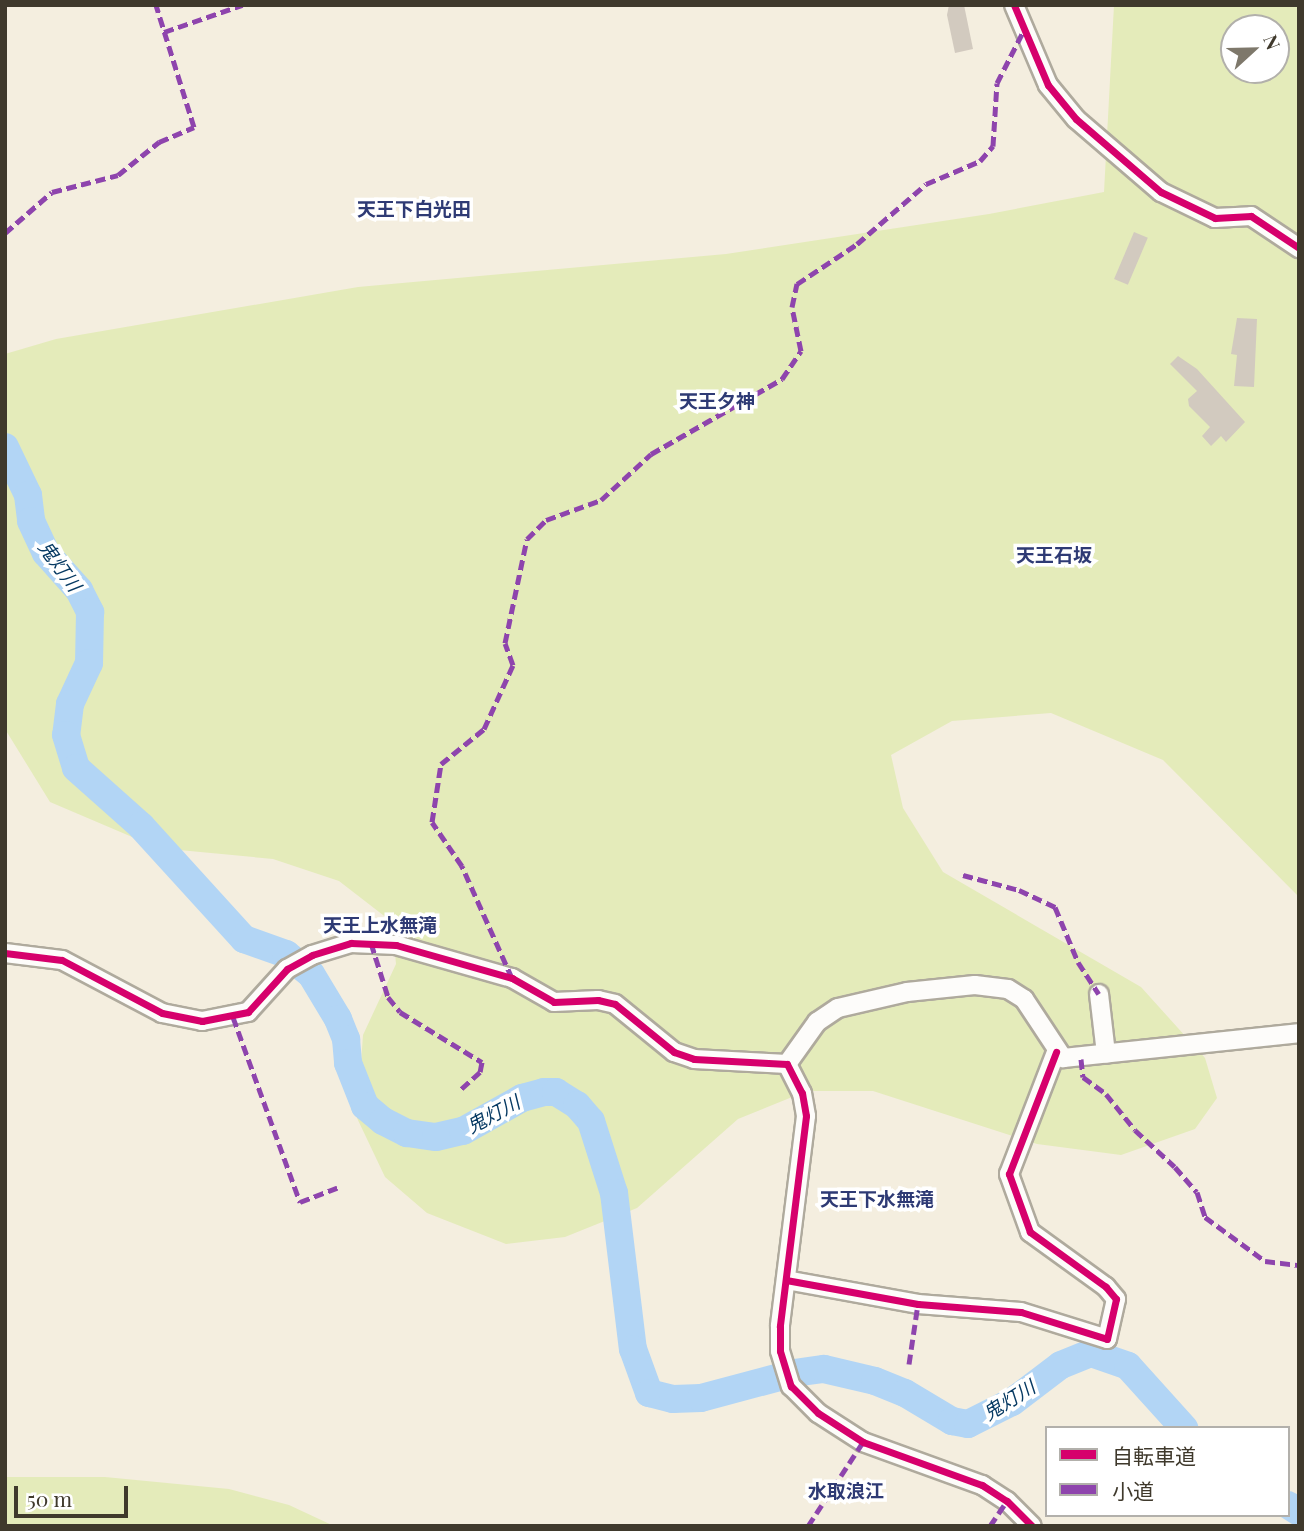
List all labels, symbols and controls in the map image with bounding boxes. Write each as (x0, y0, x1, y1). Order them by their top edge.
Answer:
north arrow (1220, 14, 1290, 84)
text: N (1258, 31, 1287, 53)
district label: 天王下白光田 (357, 198, 471, 220)
district label: 天王夕神 (679, 390, 755, 412)
water label: 鬼灯川 (34, 536, 86, 596)
district label: 天王石坂 (1016, 544, 1092, 566)
district label: 天王上水無滝 (323, 914, 437, 936)
water label: 鬼灯川 (462, 1091, 524, 1137)
district label: 天王下水無滝 (820, 1188, 934, 1210)
water label: 鬼灯川 (979, 1375, 1039, 1425)
legend (1045, 1426, 1290, 1517)
text: 自転車道 (1112, 1441, 1196, 1469)
scale bar (18, 1472, 131, 1516)
text: 小道 (1112, 1476, 1154, 1504)
district label: 水取浪江 (808, 1480, 884, 1502)
text: 50 m (27, 1484, 72, 1512)

